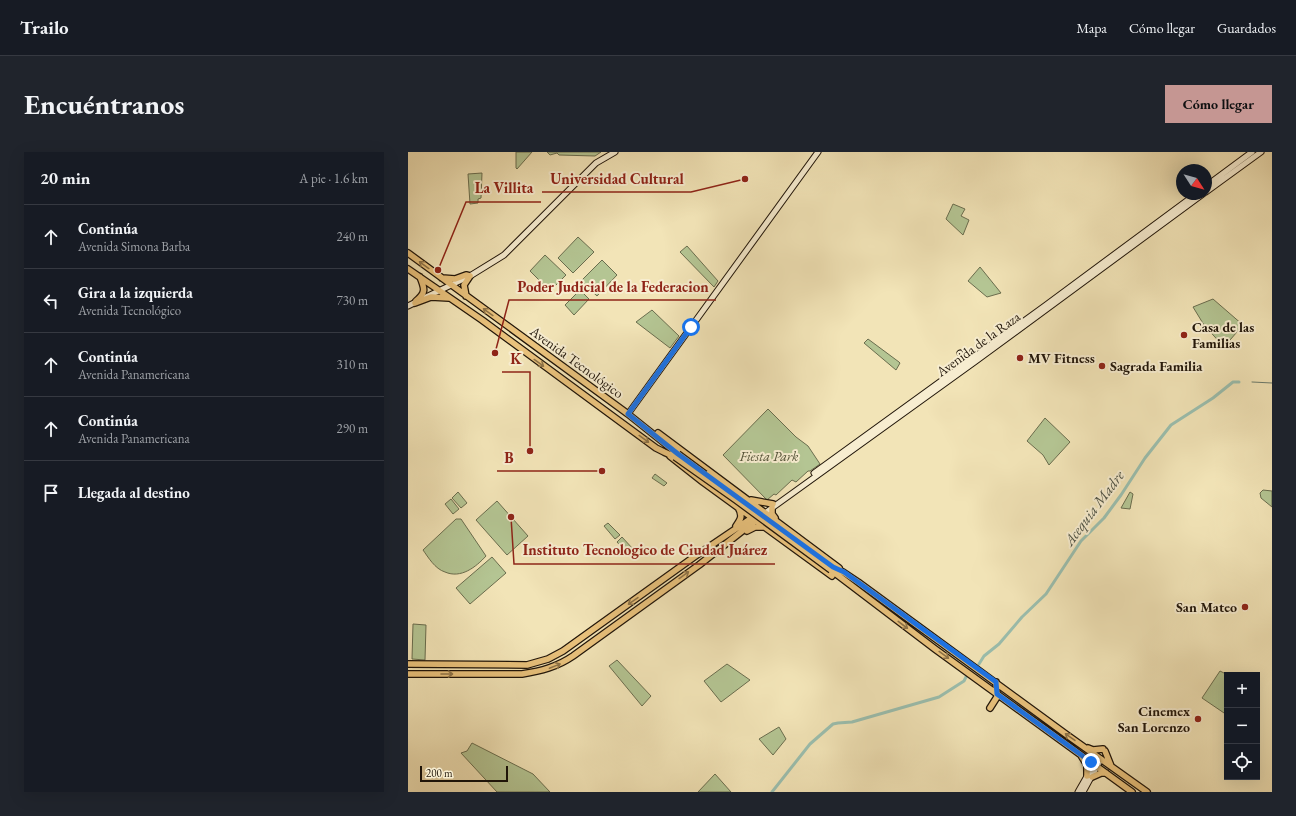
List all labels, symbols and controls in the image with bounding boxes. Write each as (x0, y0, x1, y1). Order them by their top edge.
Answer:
text: Trailo (20, 15, 69, 40)
text: Mapa (1076, 19, 1107, 37)
text: Cómo llegar (1129, 19, 1195, 37)
text: Guardados (1217, 19, 1276, 37)
button: Cómo llegar (1165, 85, 1272, 123)
text: Encuéntranos (24, 86, 184, 122)
north arrow (1176, 164, 1212, 200)
callout: Universidad Cultural (542, 165, 691, 192)
text: 20 min (40, 167, 90, 189)
text: Universidad Cultural (550, 169, 685, 188)
text: A pie · 1.6 km (299, 170, 368, 187)
callout: La Villita (466, 175, 541, 202)
text: La Villita (475, 178, 534, 197)
text: Continúa (78, 219, 138, 238)
icon: ahead (40, 226, 62, 248)
text: 240 m (337, 228, 368, 245)
text: Avenida Simona Barba (78, 238, 190, 255)
one-way arrow (419, 261, 430, 269)
callout: Poder Judicial de la Federacion (509, 273, 716, 300)
text: Poder Judicial de la Federacion (517, 277, 709, 296)
text: Gira a la izquierda (78, 283, 193, 302)
icon: left (40, 290, 62, 312)
text: 730 m (337, 292, 368, 309)
text: Avenida Tecnológico (78, 302, 181, 319)
street label: Avenida de la Raza (932, 307, 1024, 381)
one-way arrow (483, 308, 494, 316)
route start (682, 318, 700, 336)
place label: Casa de las Familias (1192, 318, 1254, 352)
street label: Avenida Tecnológico (526, 321, 627, 402)
marker: Casa de las Familias (1179, 330, 1189, 340)
callout: K (502, 345, 530, 372)
text: Continúa (78, 347, 138, 366)
text: K (510, 349, 522, 368)
place label: MV Fitness (1028, 349, 1095, 367)
marker: MV Fitness (1015, 353, 1025, 363)
icon: ahead (40, 354, 62, 376)
text: 310 m (337, 356, 368, 373)
place label: Sagrada Familia (1110, 357, 1203, 375)
one-way arrow (533, 359, 544, 367)
marker: Sagrada Familia (1097, 361, 1107, 371)
text: Avenida Panamericana (78, 366, 190, 383)
text: Continúa (78, 411, 138, 430)
icon: ahead (40, 418, 62, 440)
text: 290 m (337, 420, 368, 437)
text: Avenida Panamericana (78, 430, 190, 447)
one-way arrow (639, 435, 650, 443)
callout: B (497, 444, 522, 471)
park label: Fiesta Park (739, 447, 799, 465)
text: B (504, 448, 514, 467)
water label: Acequia Madre (1059, 466, 1129, 550)
icon: arrive (40, 482, 62, 504)
text: Llegada al destino (78, 483, 190, 502)
callout: Instituto Tecnologico de Ciudad Juárez (514, 537, 775, 564)
text: Instituto Tecnologico de Ciudad Juárez (523, 540, 768, 559)
one-way arrow (678, 571, 689, 579)
one-way arrow (628, 597, 639, 605)
place label: San Mateo (1176, 598, 1237, 616)
marker: San Mateo (1240, 602, 1250, 612)
one-way arrow (897, 621, 908, 629)
one-way arrow (938, 651, 949, 660)
one-way arrow (549, 662, 561, 669)
one-way arrow (440, 670, 453, 678)
map controls (1224, 672, 1260, 780)
button: + (1224, 672, 1260, 708)
place label: Cinemex San Lorenzo (1118, 702, 1190, 736)
button: − (1224, 708, 1260, 744)
marker: Cinemex San Lorenzo (1193, 714, 1203, 724)
one-way arrow (1064, 733, 1075, 741)
button: locate (1224, 744, 1260, 780)
route end (1082, 753, 1100, 771)
scale bar (420, 764, 508, 783)
text: 200 m (426, 766, 453, 780)

